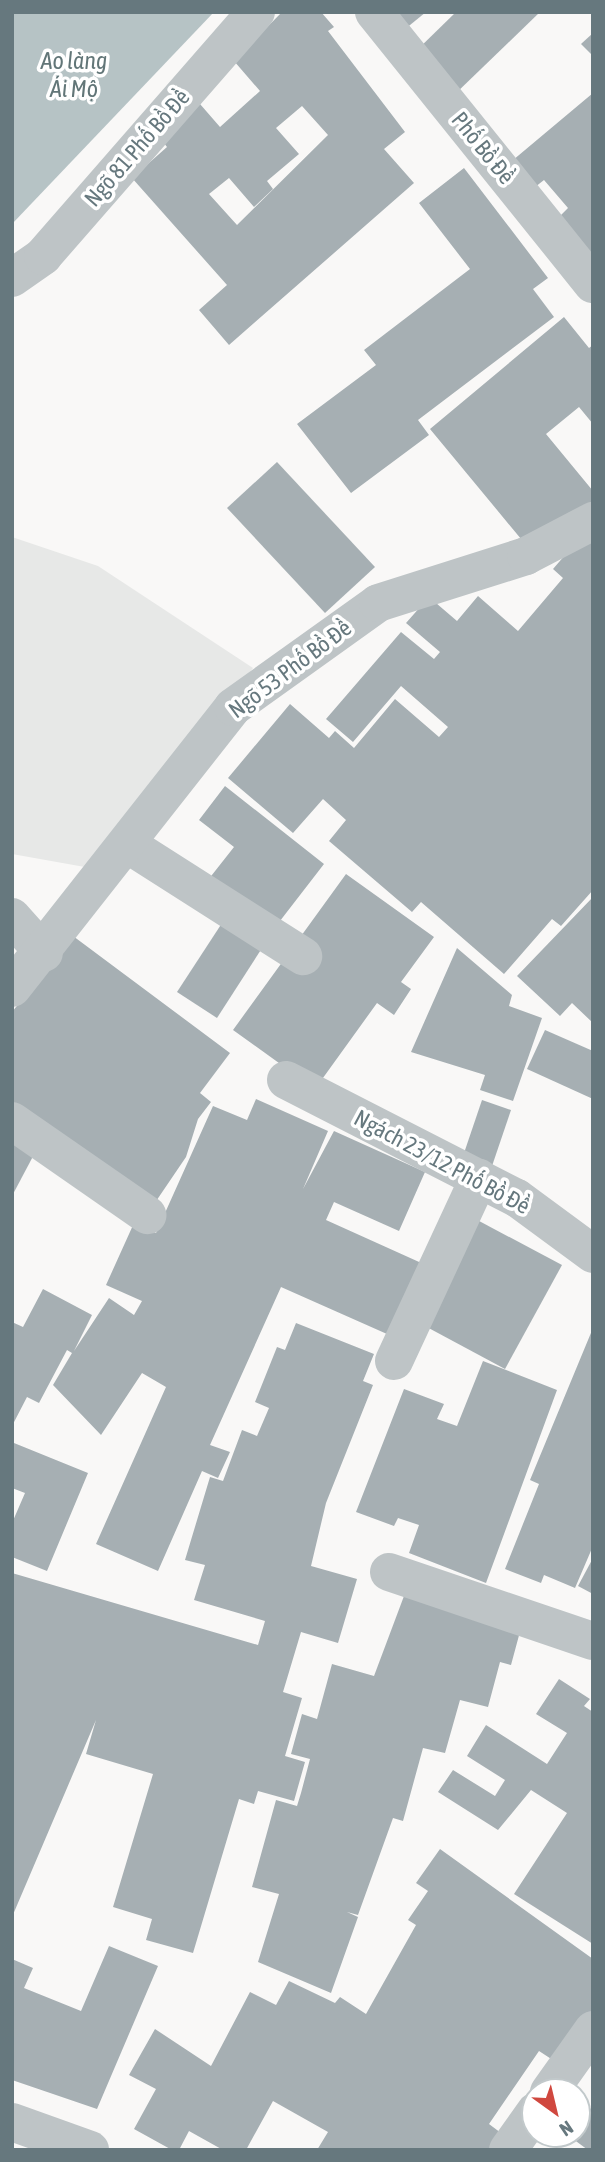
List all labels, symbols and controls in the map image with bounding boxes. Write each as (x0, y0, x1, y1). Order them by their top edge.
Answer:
water label: Ao làng Ái Mộ (41, 47, 107, 103)
street label: Ngõ 81 Phố Bồ Đề (79, 84, 195, 212)
street label: Phố Bồ Đề (446, 106, 520, 190)
street label: Ngõ 53 Phố Bồ Đề (223, 614, 357, 724)
street label: Ngách 23/12 Phố Bồ Đề (349, 1104, 535, 1220)
north arrow (521, 2078, 591, 2148)
text: N (556, 2116, 577, 2141)

